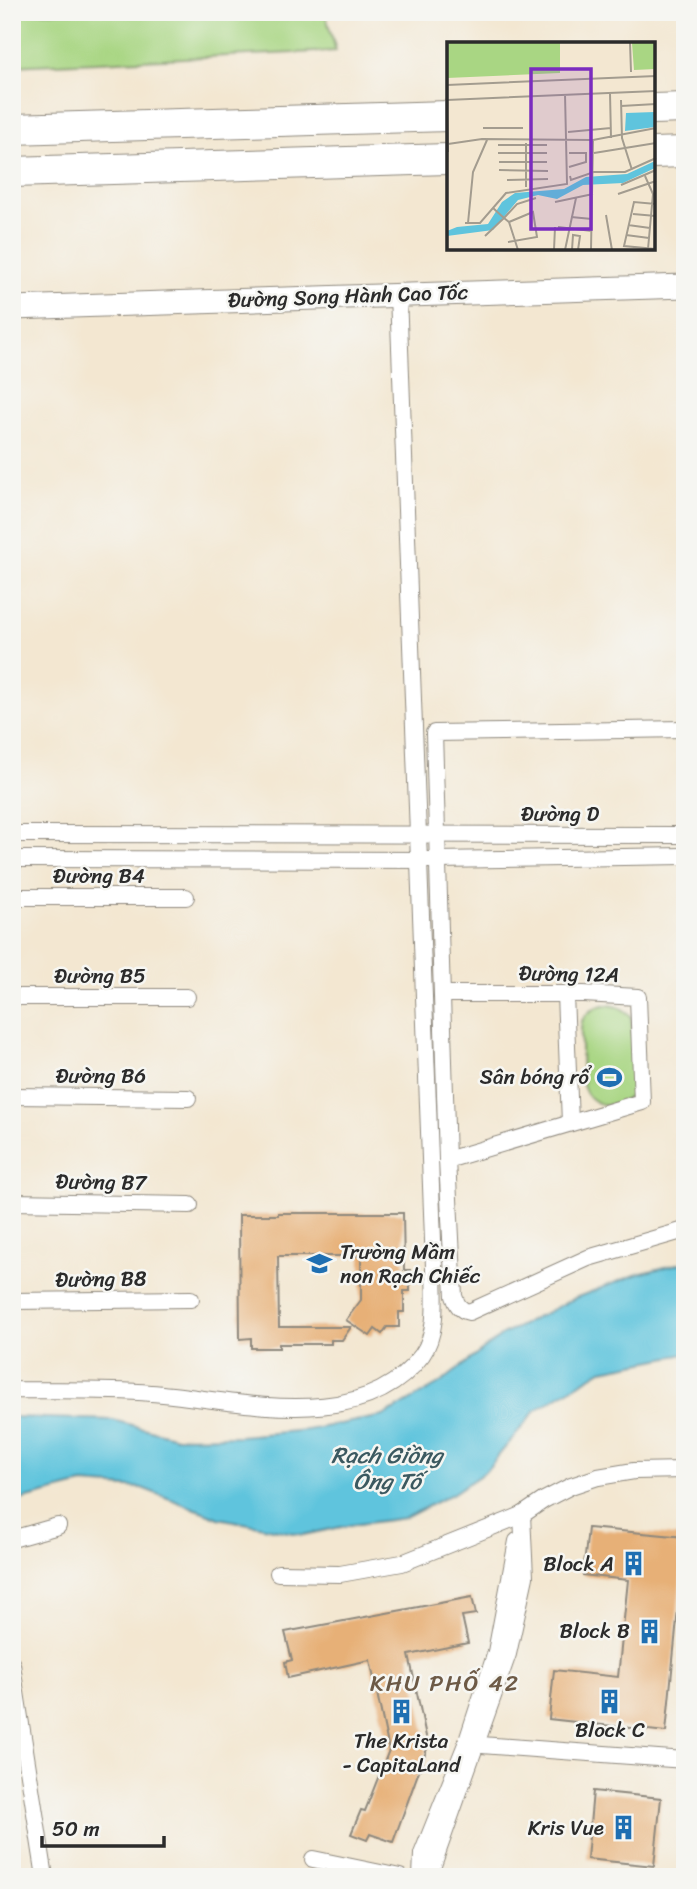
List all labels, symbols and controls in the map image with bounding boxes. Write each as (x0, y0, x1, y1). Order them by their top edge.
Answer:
inset map (447, 42, 655, 250)
street label: Đường Song Hành Cao Tốc (227, 273, 469, 319)
street label: Đường D (521, 795, 599, 833)
street label: Đường B4 (53, 857, 145, 895)
street label: Đường 12A (519, 954, 619, 994)
street label: Đường B5 (54, 957, 146, 995)
street label: Đường B6 (56, 1057, 146, 1095)
place label: Sân bóng rổ (480, 1058, 592, 1096)
sports icon: Sân bóng rổ (595, 1063, 623, 1091)
street label: Đường B7 (55, 1162, 149, 1202)
place label: Trường Mầm non Rạch Chiếc (340, 1233, 481, 1295)
school or university icon: Trường Mầm non Rạch Chiếc (306, 1250, 334, 1278)
street label: Đường B8 (55, 1259, 147, 1299)
water label: Rạch Giồng Ông Tố (331, 1435, 445, 1502)
place label: Block A (543, 1545, 614, 1583)
building icon: Block A (620, 1550, 648, 1578)
place label: Block B (560, 1612, 630, 1650)
building icon: Block B (636, 1617, 664, 1645)
district label: KHU PHỐ 42 (370, 1663, 520, 1704)
building icon: Block C (596, 1687, 624, 1715)
building icon: The Krista - CapitaLand (387, 1698, 415, 1726)
place label: Block C (575, 1711, 645, 1749)
place label: The Krista - CapitaLand (342, 1722, 462, 1784)
scale bar (42, 1805, 164, 1849)
place label: Kris Vue (528, 1809, 604, 1847)
text: 50 m (52, 1810, 100, 1848)
building icon: Kris Vue (610, 1814, 638, 1842)

